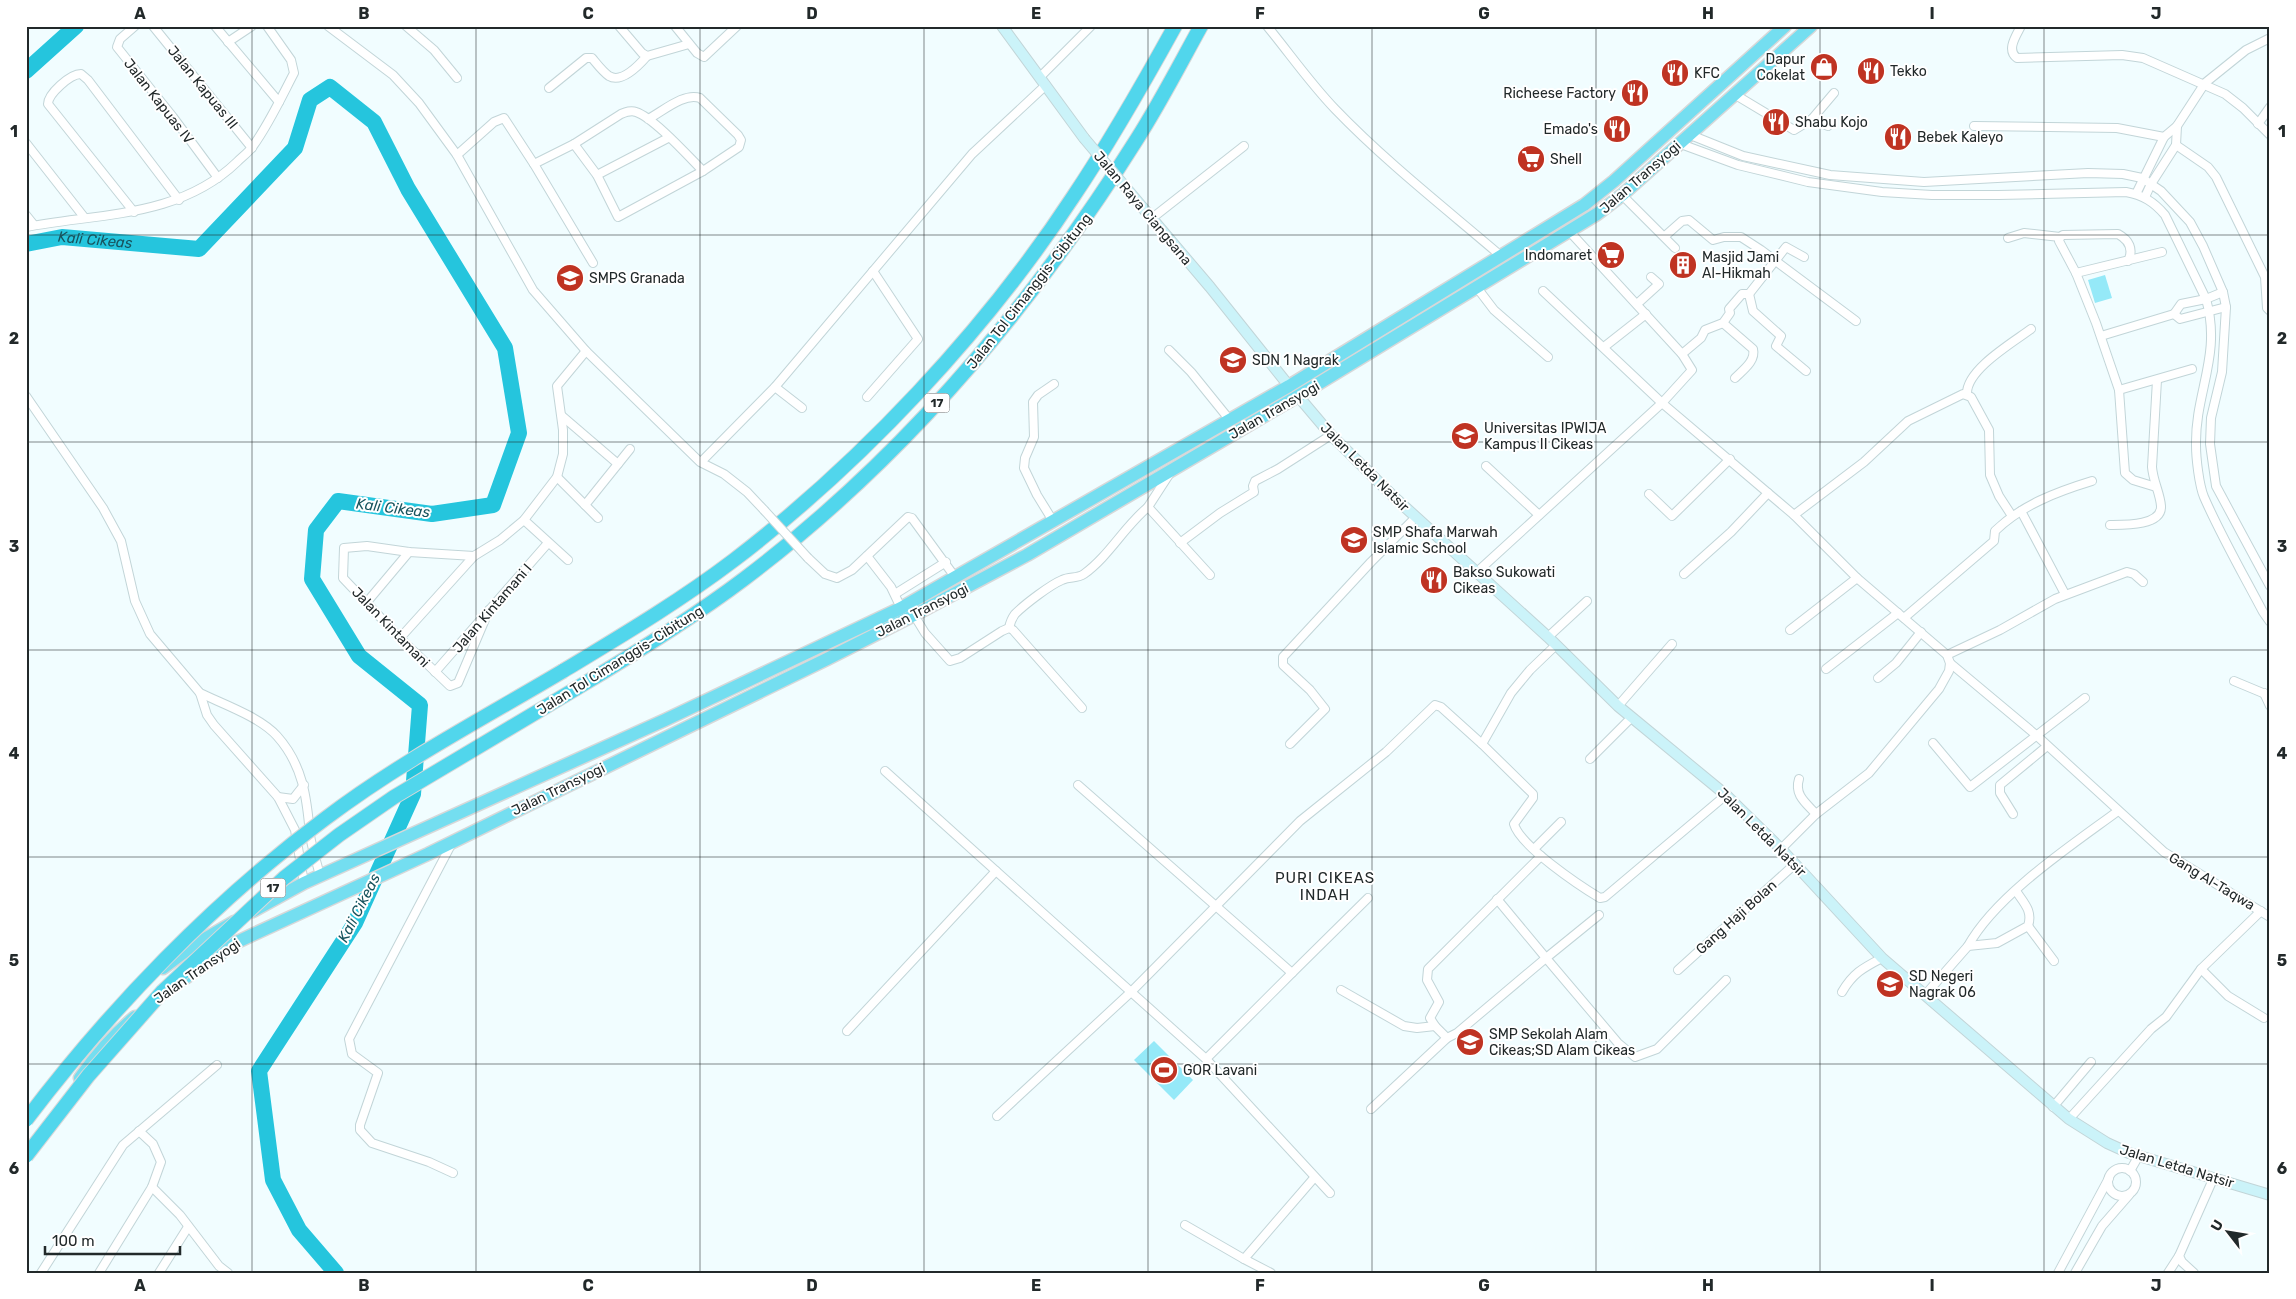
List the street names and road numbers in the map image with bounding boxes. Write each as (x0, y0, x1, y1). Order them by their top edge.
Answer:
street label: Jalan Kapuas III (164, 42, 241, 132)
street label: Jalan Kapuas IV (120, 55, 197, 147)
street label: Jalan Transyogi (1596, 138, 1684, 217)
street label: Jalan Raya Ciangsana (1090, 148, 1195, 269)
street label: Jalan Tol Cimanggis–Cibitung (963, 210, 1095, 372)
street label: Jalan Transyogi (1226, 378, 1323, 443)
road number: 17 (924, 393, 950, 412)
street label: Jalan Letda Natsir (1317, 419, 1413, 516)
street label: Jalan Kintamani I (449, 560, 536, 656)
street label: Jalan Transyogi (873, 580, 971, 641)
street label: Jalan Kintamani (348, 584, 433, 671)
street label: Jalan Tol Cimanggis–Cibitung (534, 602, 706, 719)
street label: Jalan Transyogi (509, 760, 608, 819)
street label: Jalan Letda Natsir (1714, 784, 1810, 881)
street label: Gang Al-Taqwa (2166, 849, 2258, 914)
street label: Gang Haji Bolan (1692, 877, 1780, 958)
road number: 17 (260, 878, 286, 898)
street label: Jalan Transyogi (151, 935, 244, 1008)
street label: Jalan Letda Natsir (2118, 1141, 2237, 1192)

